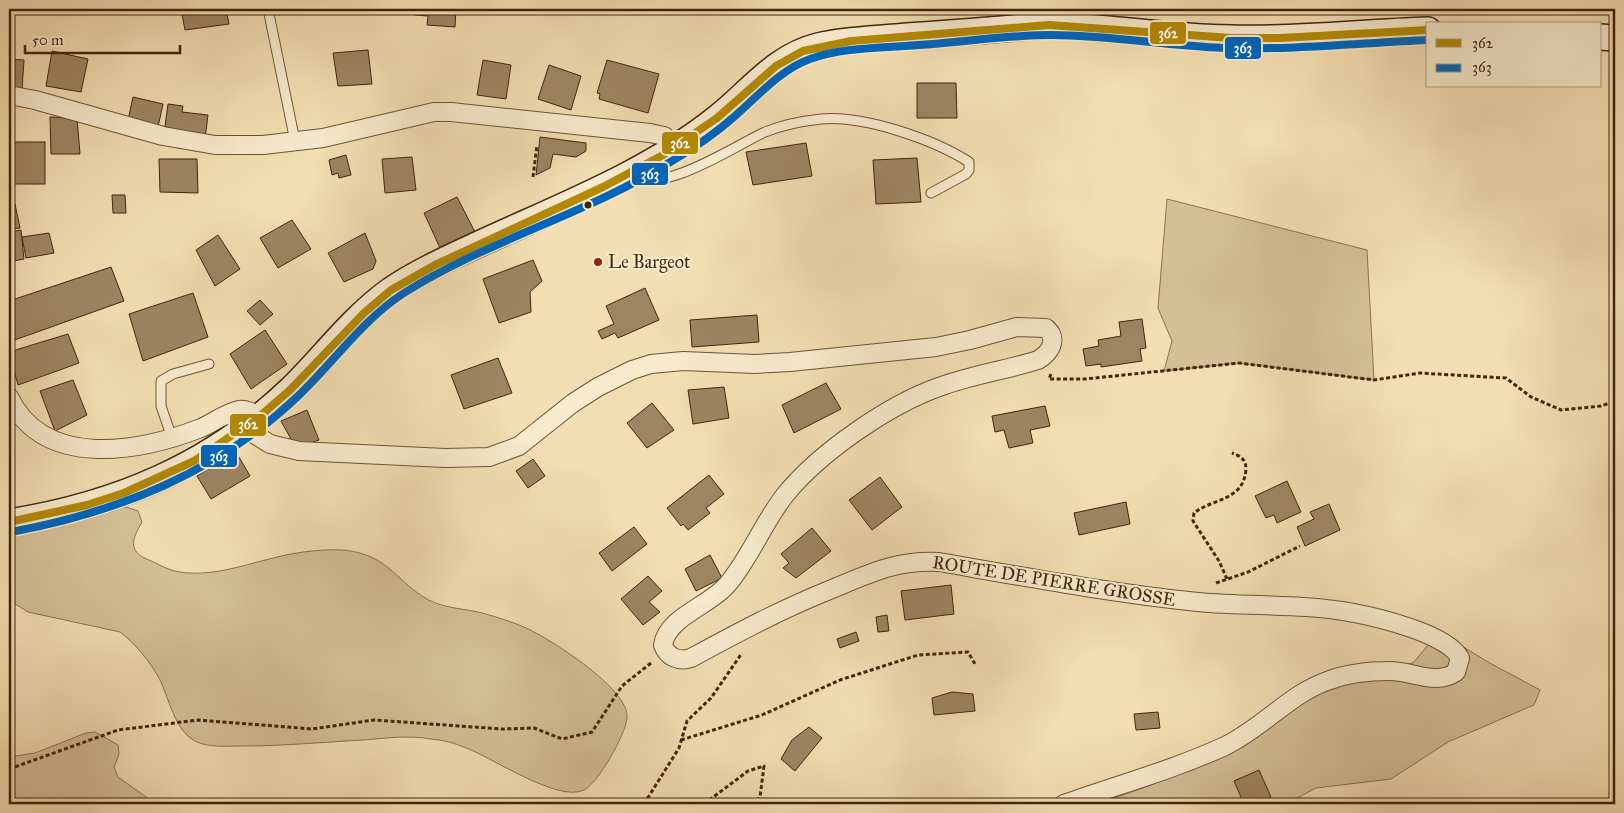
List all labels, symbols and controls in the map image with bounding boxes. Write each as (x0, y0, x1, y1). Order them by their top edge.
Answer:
line badge: 362 (1149, 21, 1187, 45)
scale bar (25, 22, 180, 54)
legend (1426, 22, 1602, 88)
text: 362 (1158, 25, 1179, 43)
text: 50 m (32, 31, 64, 49)
text: 362 (1472, 34, 1494, 52)
line badge: 363 (1224, 36, 1262, 60)
text: 363 (1234, 40, 1253, 58)
text: 363 (1472, 58, 1492, 76)
line badge: 362 (661, 131, 699, 155)
text: 362 (670, 135, 691, 153)
line badge: 363 (631, 162, 669, 186)
text: 363 (641, 166, 660, 184)
unlabelled marker (583, 200, 593, 210)
place label: Le Bargeot (608, 251, 691, 274)
marker: Le Bargeot (592, 256, 604, 268)
line badge: 362 (229, 413, 267, 437)
text: 362 (238, 416, 259, 434)
line badge: 363 (200, 444, 238, 468)
text: 363 (210, 448, 229, 466)
street label: ROUTE DE PIERRE GROSSE (931, 551, 1177, 611)

